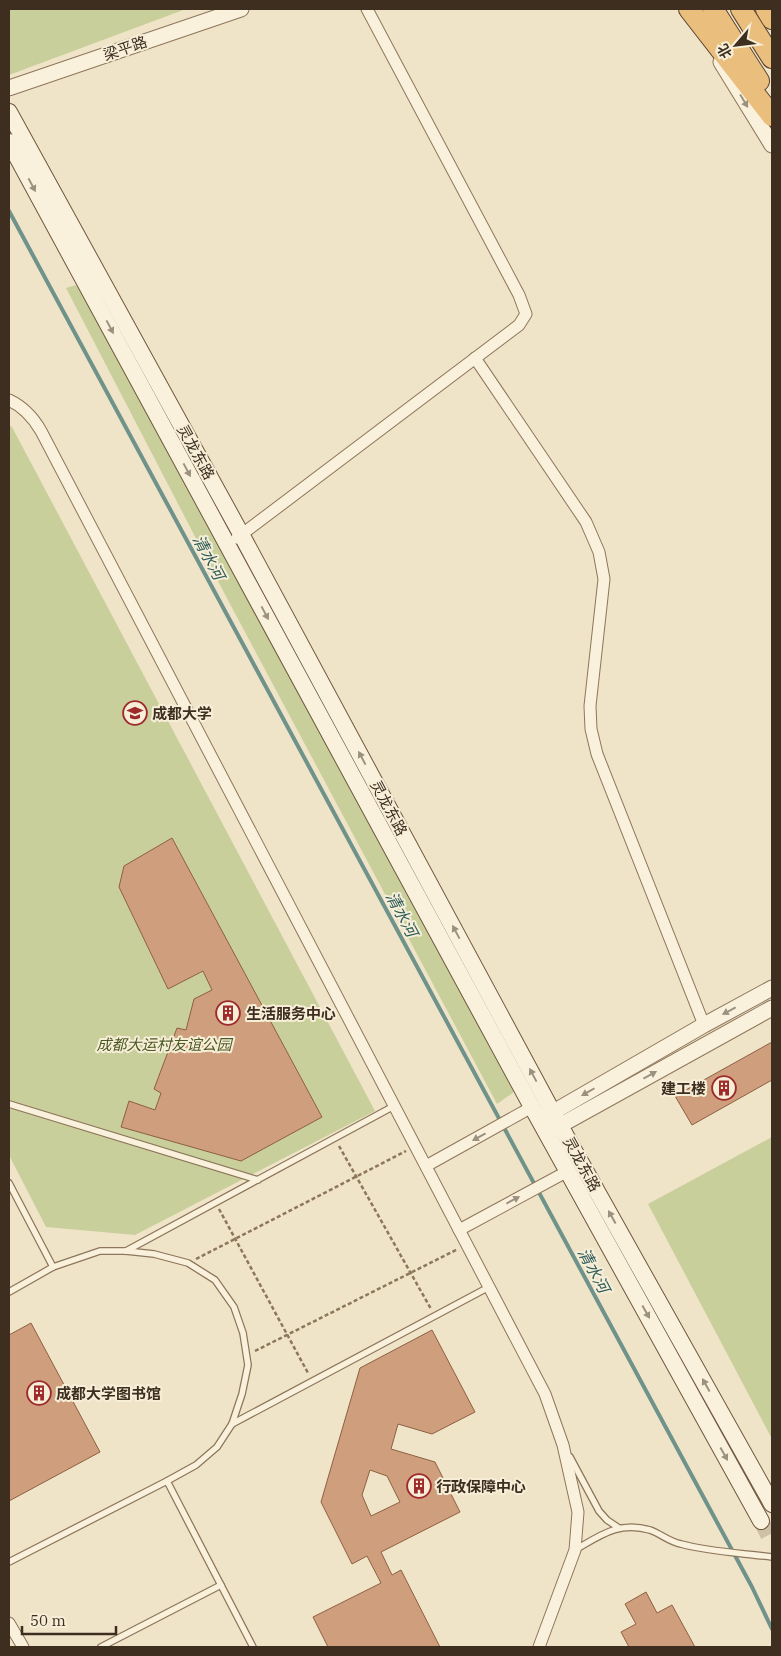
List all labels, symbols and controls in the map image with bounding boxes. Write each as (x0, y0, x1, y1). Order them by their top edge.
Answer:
north arrow (711, 20, 761, 70)
street label: 梁平路 (101, 32, 149, 64)
text: 北 (713, 41, 736, 62)
one-way arrow (739, 94, 748, 107)
one-way arrow (28, 177, 36, 192)
one-way arrow (105, 321, 114, 334)
street label: 灵龙东路 (173, 421, 219, 483)
one-way arrow (183, 463, 191, 478)
water label: 清水河 (189, 531, 231, 586)
one-way arrow (260, 606, 269, 620)
school or university icon: 成都大学 (122, 700, 148, 726)
place label: 成都大学 (152, 704, 212, 723)
one-way arrow (358, 751, 366, 765)
street label: 灵龙东路 (367, 777, 411, 839)
water label: 清水河 (382, 888, 424, 943)
one-way arrow (452, 924, 460, 939)
building icon: 生活服务中心 (215, 1000, 241, 1026)
place label: 生活服务中心 (246, 1004, 336, 1023)
one-way arrow (723, 1007, 736, 1016)
park label: 成都大运村友谊公园 (96, 1035, 233, 1054)
one-way arrow (529, 1067, 537, 1082)
one-way arrow (644, 1071, 657, 1080)
building icon: 建工楼 (711, 1075, 737, 1101)
place label: 建工楼 (661, 1079, 706, 1098)
one-way arrow (582, 1088, 595, 1097)
one-way arrow (471, 1133, 486, 1141)
street label: 灵龙东路 (559, 1133, 605, 1195)
one-way arrow (506, 1196, 520, 1205)
one-way arrow (608, 1209, 616, 1224)
water label: 清水河 (574, 1244, 616, 1299)
one-way arrow (642, 1304, 650, 1319)
one-way arrow (701, 1378, 710, 1391)
building icon: 成都大学图书馆 (26, 1380, 52, 1406)
place label: 成都大学图书馆 (56, 1384, 161, 1403)
one-way arrow (720, 1447, 728, 1461)
building icon: 行政保障中心 (406, 1473, 432, 1499)
place label: 行政保障中心 (436, 1477, 526, 1496)
scale bar (22, 1604, 116, 1636)
text: 50 m (30, 1611, 66, 1630)

